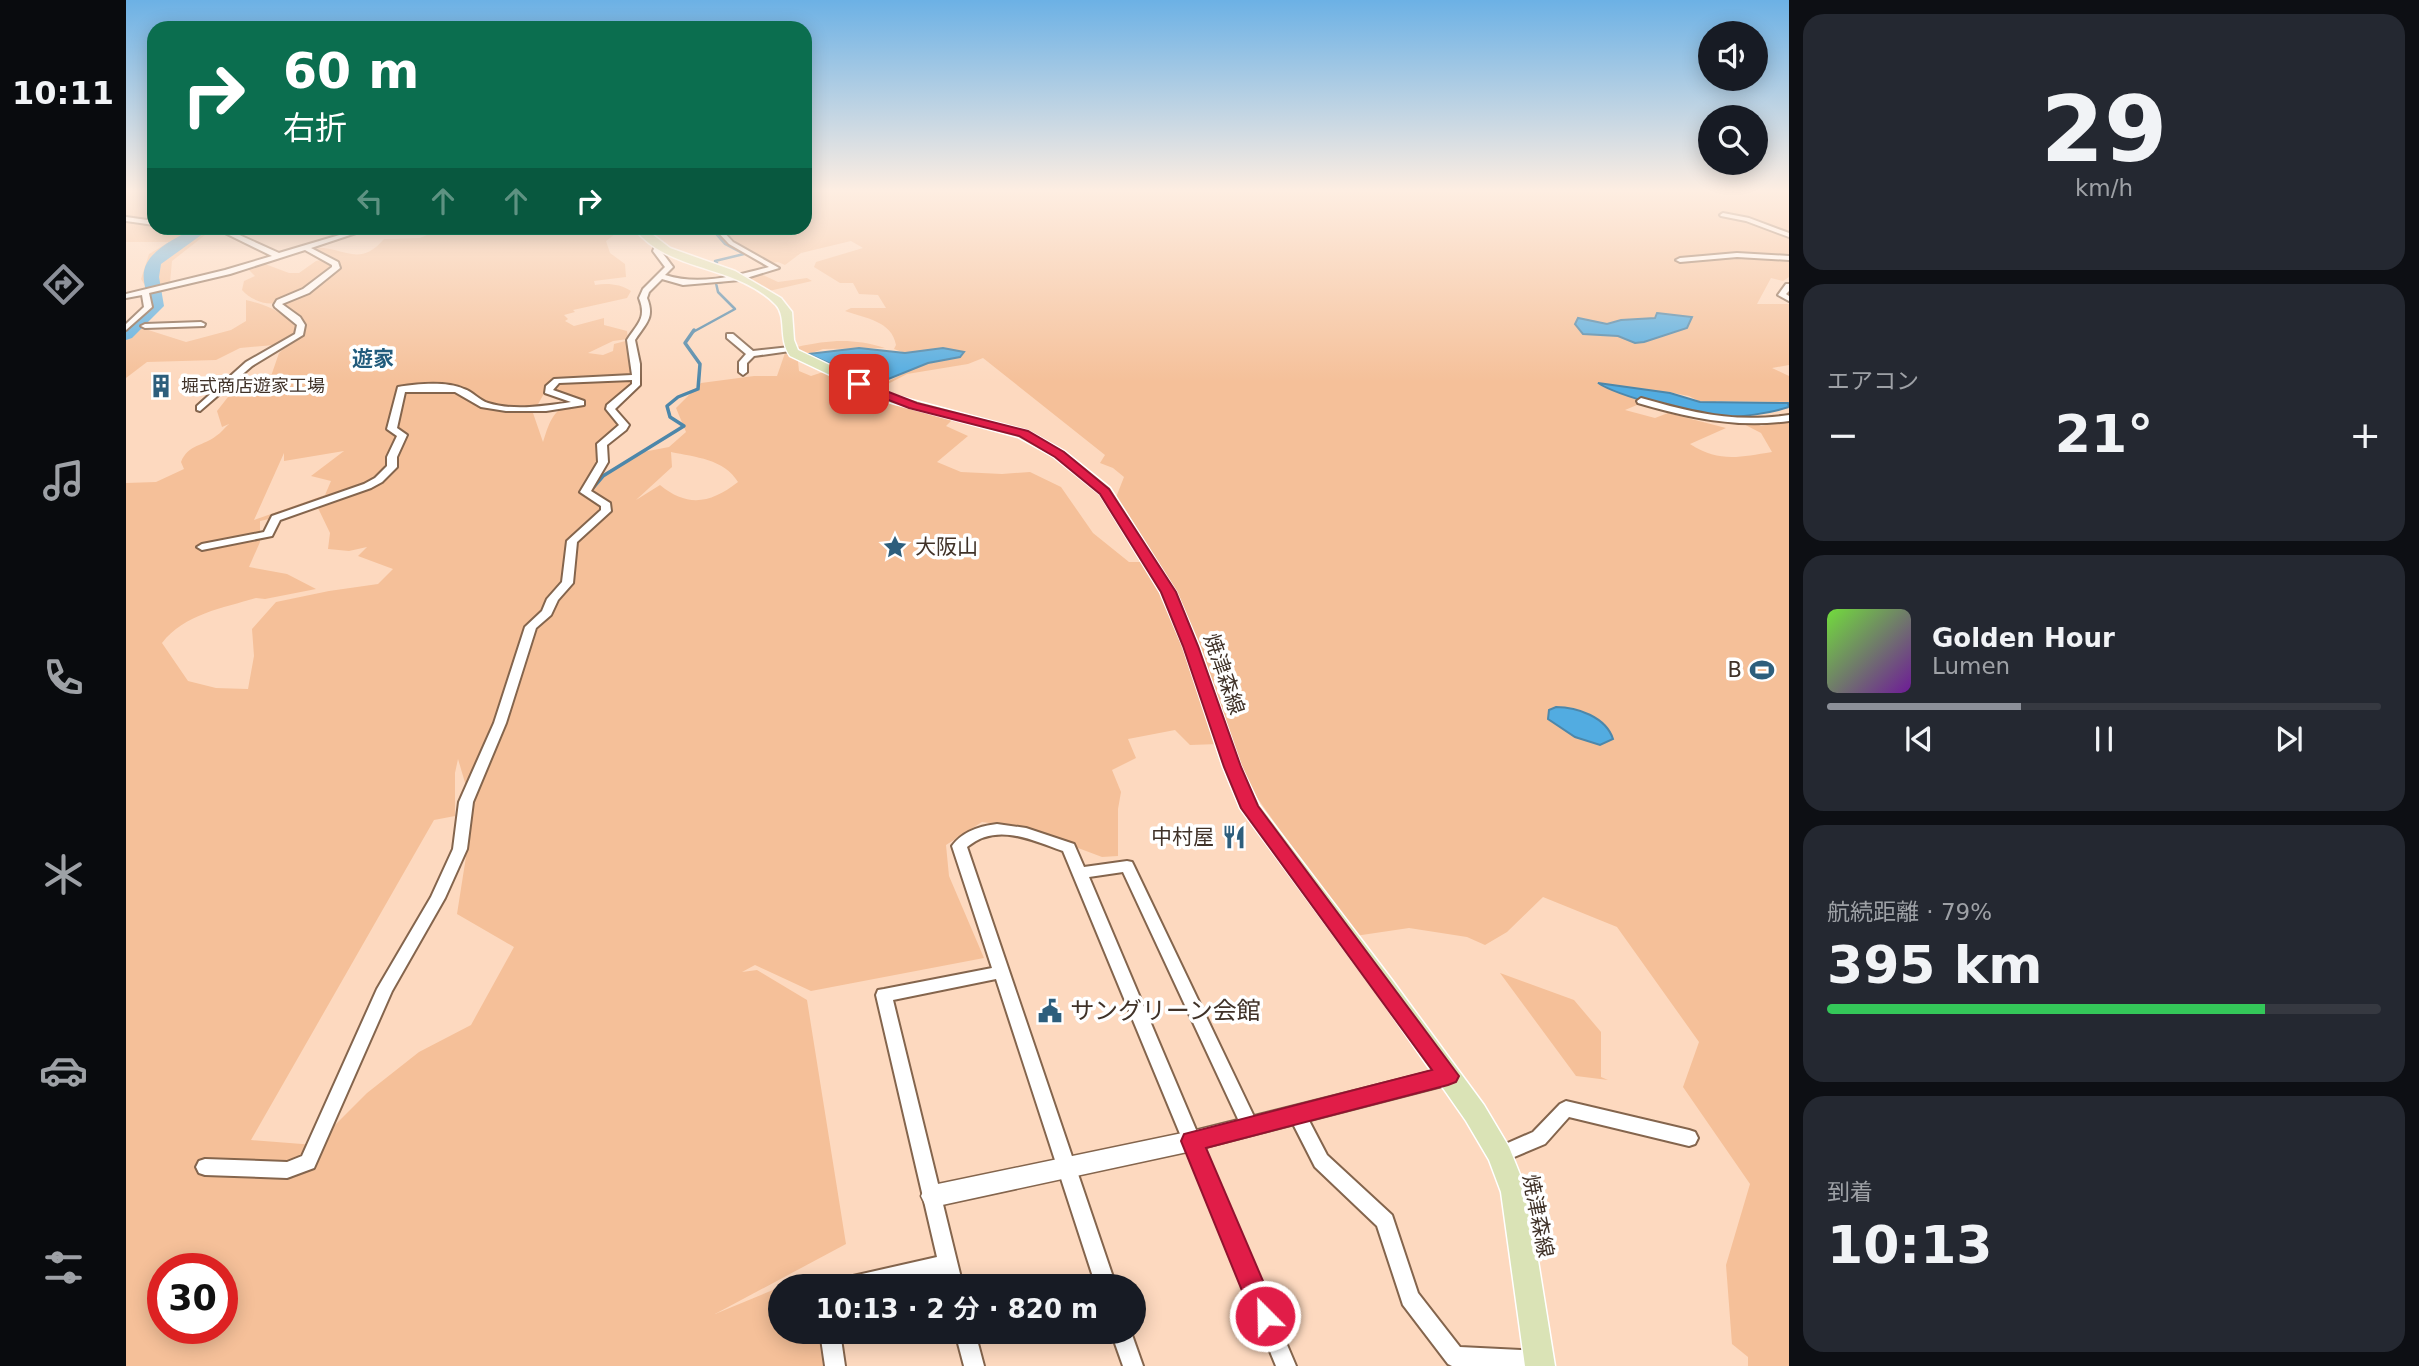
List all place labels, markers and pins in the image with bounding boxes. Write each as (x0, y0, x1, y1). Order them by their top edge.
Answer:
pin (829, 354, 889, 414)
building icon: 堀式商店遊家工場 (147, 372, 175, 400)
place label: 堀式商店遊家工場 (181, 375, 325, 396)
place icon: 大阪山 (881, 533, 909, 561)
place label: 大阪山 (915, 535, 978, 559)
sports icon: B (1748, 656, 1776, 684)
place label: B (1728, 658, 1742, 682)
restaurant icon: 中村屋 (1220, 823, 1248, 851)
place label: 中村屋 (1151, 825, 1214, 849)
public building icon: サングリーン会館 (1036, 997, 1064, 1025)
place label: サングリーン会館 (1070, 997, 1261, 1025)

